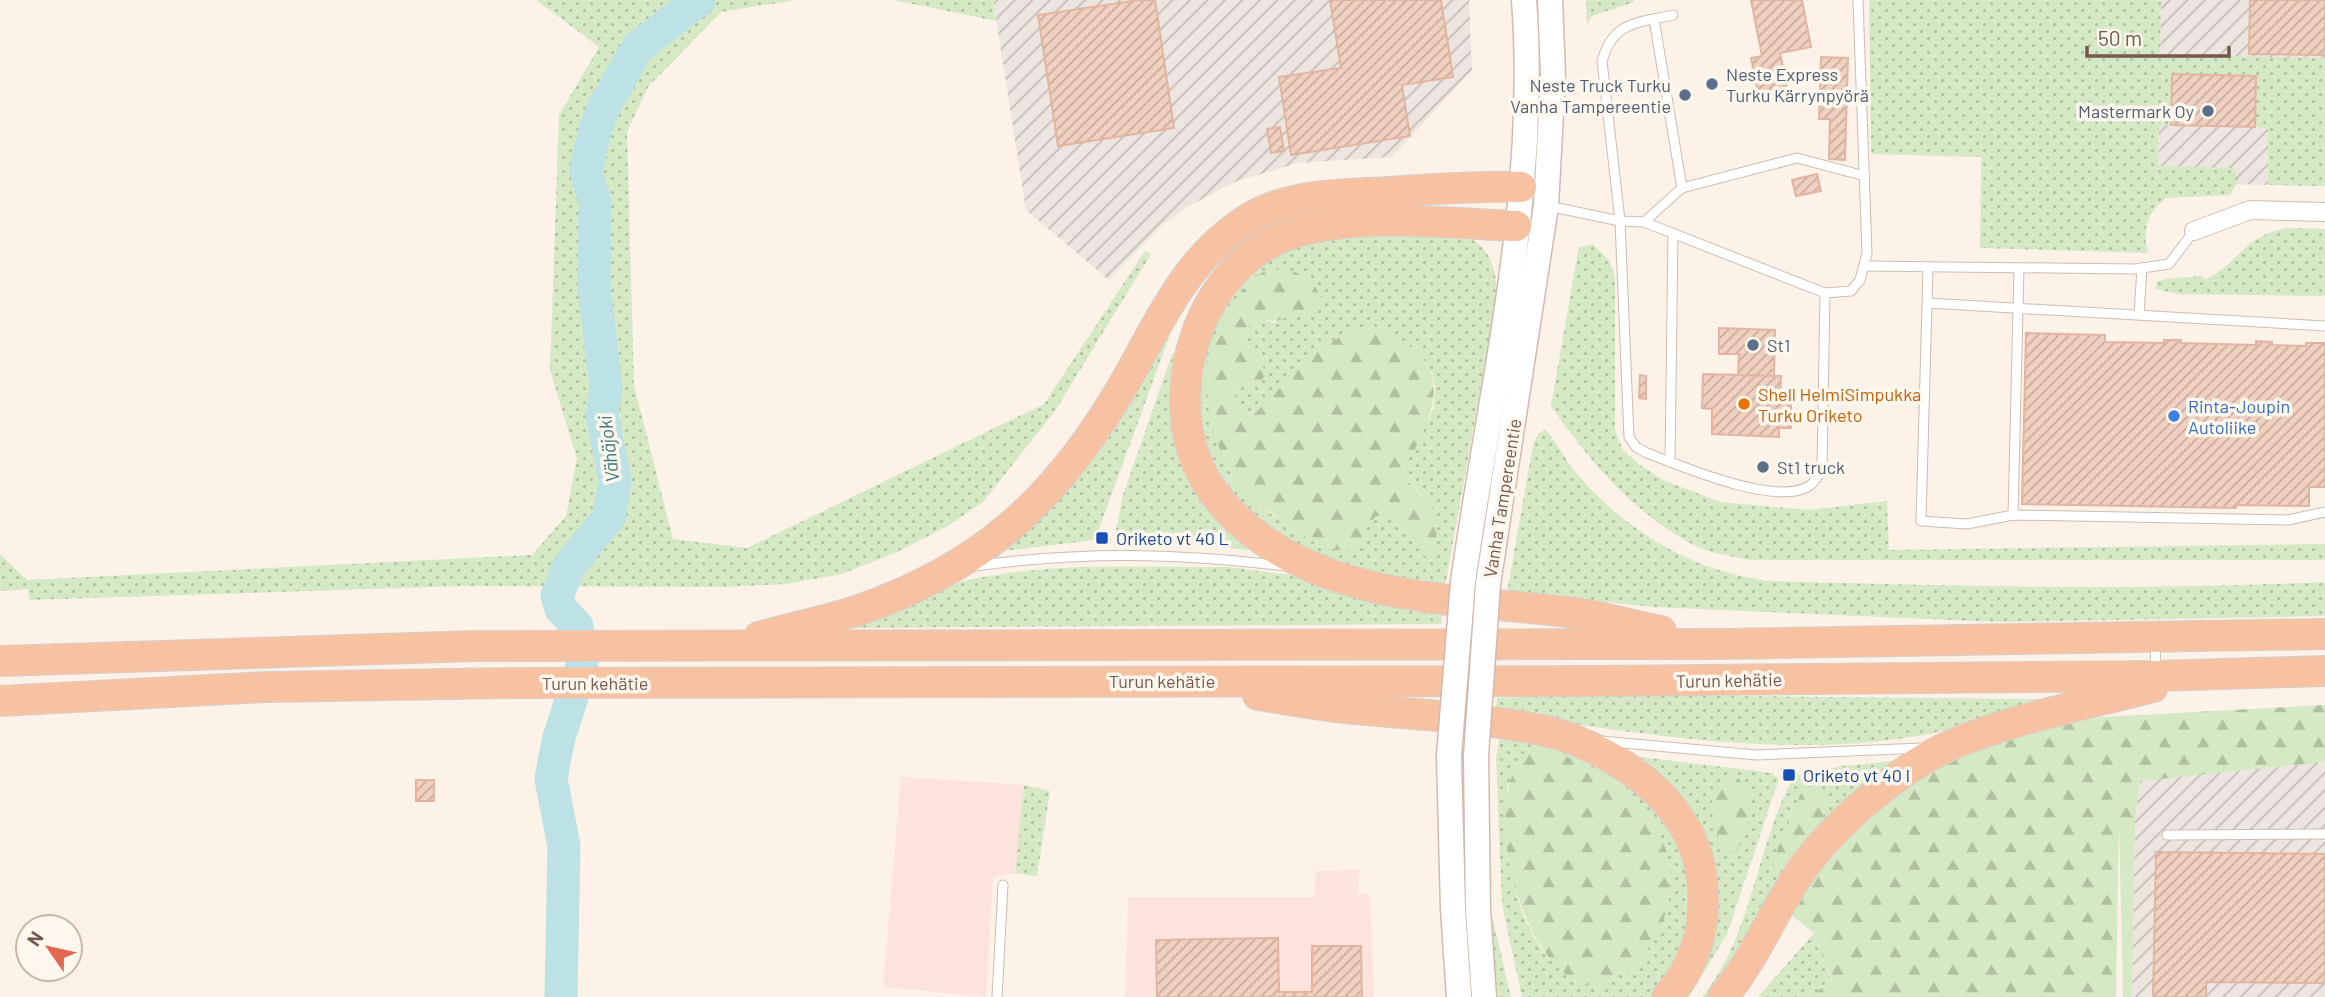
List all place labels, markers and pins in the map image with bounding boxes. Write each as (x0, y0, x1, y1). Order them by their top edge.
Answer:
place label: Neste Express Turku Kärrynpyörä (1726, 63, 1869, 106)
place label: Neste Truck Turku Vanha Tampereentie (1510, 74, 1671, 117)
marker: Neste Express Turku Kärrynpyörä (1704, 76, 1720, 92)
marker: Neste Truck Turku Vanha Tampereentie (1677, 87, 1693, 103)
place label: Mastermark Oy (2078, 100, 2194, 122)
marker: Mastermark Oy (2200, 103, 2216, 119)
place label: St1 (1767, 334, 1790, 356)
marker: St1 (1745, 337, 1761, 353)
place label: Shell HelmiSimpukka Turku Oriketo (1758, 383, 1921, 426)
place label: Rinta-Joupin Autoliike (2188, 395, 2290, 438)
marker: Shell HelmiSimpukka Turku Oriketo (1736, 396, 1752, 412)
marker: Rinta-Joupin Autoliike (2166, 408, 2182, 424)
place label: St1 truck (1777, 456, 1845, 478)
marker: St1 truck (1755, 459, 1771, 475)
place label: Oriketo vt 40 L (1116, 527, 1229, 549)
marker: Oriketo vt 40 L (1094, 530, 1110, 546)
place label: Oriketo vt 40 I (1803, 764, 1910, 786)
marker: Oriketo vt 40 I (1781, 767, 1797, 783)

